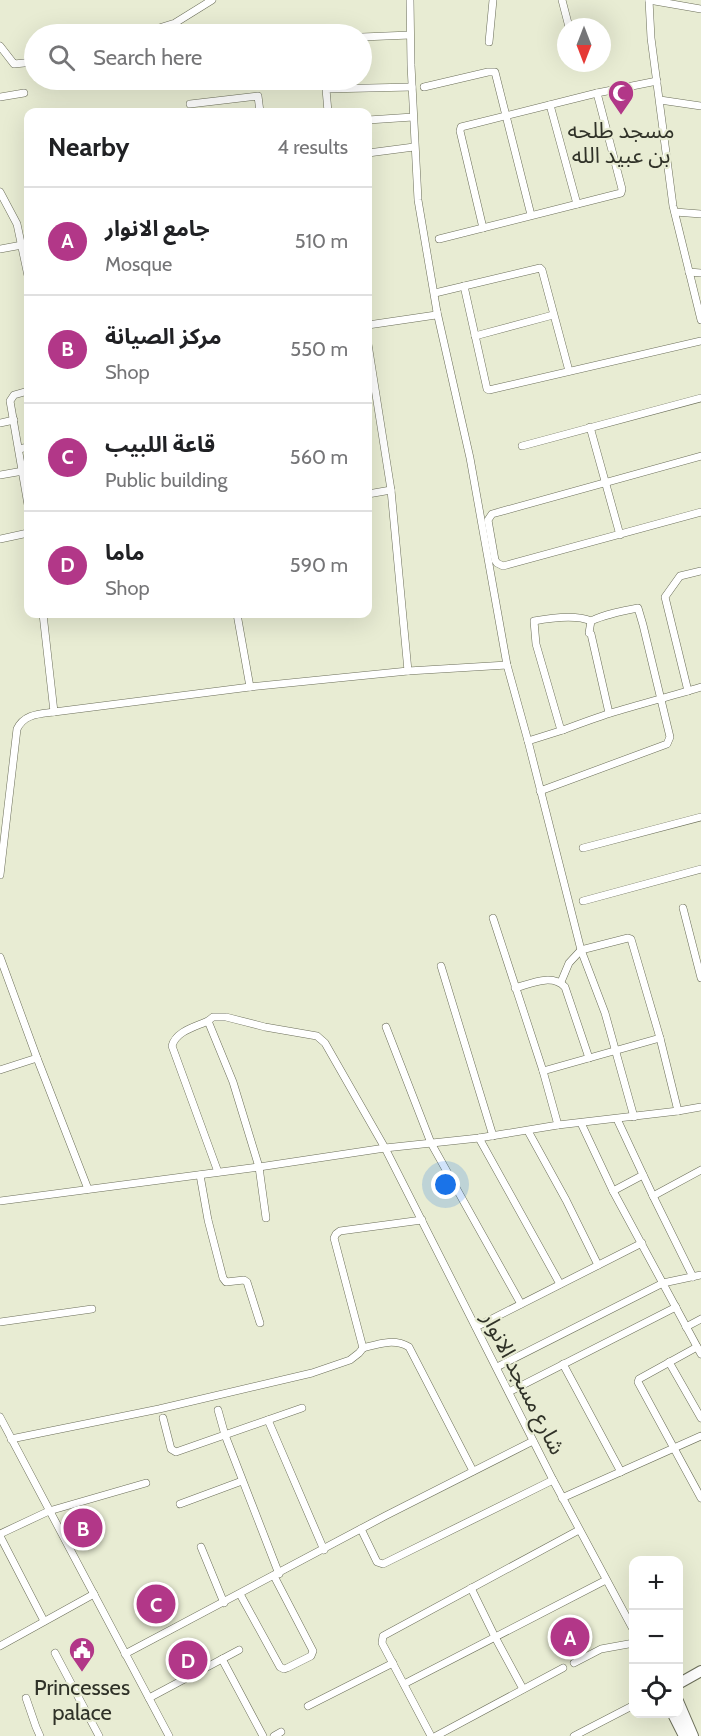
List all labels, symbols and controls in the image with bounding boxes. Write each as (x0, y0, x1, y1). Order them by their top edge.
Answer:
north arrow (557, 18, 611, 72)
search box (24, 24, 372, 90)
icon: search (45, 41, 78, 74)
text: Search here (93, 44, 202, 71)
mosque icon: مسجد طلحه بن عبيد الله (606, 78, 636, 116)
place label: مسجد طلحه بن عبيد الله (567, 117, 675, 169)
text: Nearby (48, 131, 129, 163)
text: 4 results (277, 135, 348, 159)
text: جامع الانوار (105, 215, 210, 242)
text: A (61, 229, 74, 253)
text: 510 m (295, 229, 348, 253)
text: Mosque (105, 252, 172, 276)
text: مركز الصيانة (105, 323, 222, 350)
text: B (61, 337, 74, 361)
text: 550 m (290, 337, 348, 361)
text: Shop (105, 360, 150, 384)
text: قاعة اللبيب (105, 431, 215, 458)
text: C (61, 445, 74, 469)
text: 560 m (290, 445, 348, 469)
text: Public building (105, 468, 227, 492)
text: ماما (105, 539, 145, 566)
text: D (60, 553, 75, 577)
text: 590 m (290, 553, 348, 577)
text: Shop (105, 576, 150, 600)
your location (431, 1170, 460, 1199)
street label: شارع مسجد الانوار (473, 1307, 571, 1460)
pin: B (64, 1506, 103, 1550)
map controls (629, 1556, 683, 1718)
button: + (629, 1556, 683, 1610)
pin: C (136, 1582, 176, 1626)
button: − (629, 1610, 683, 1664)
pin: A (550, 1614, 590, 1660)
public building icon: Princesses palace (67, 1635, 97, 1673)
pin: D (168, 1638, 207, 1682)
button: locate (629, 1664, 683, 1718)
place label: Princesses palace (34, 1674, 130, 1726)

